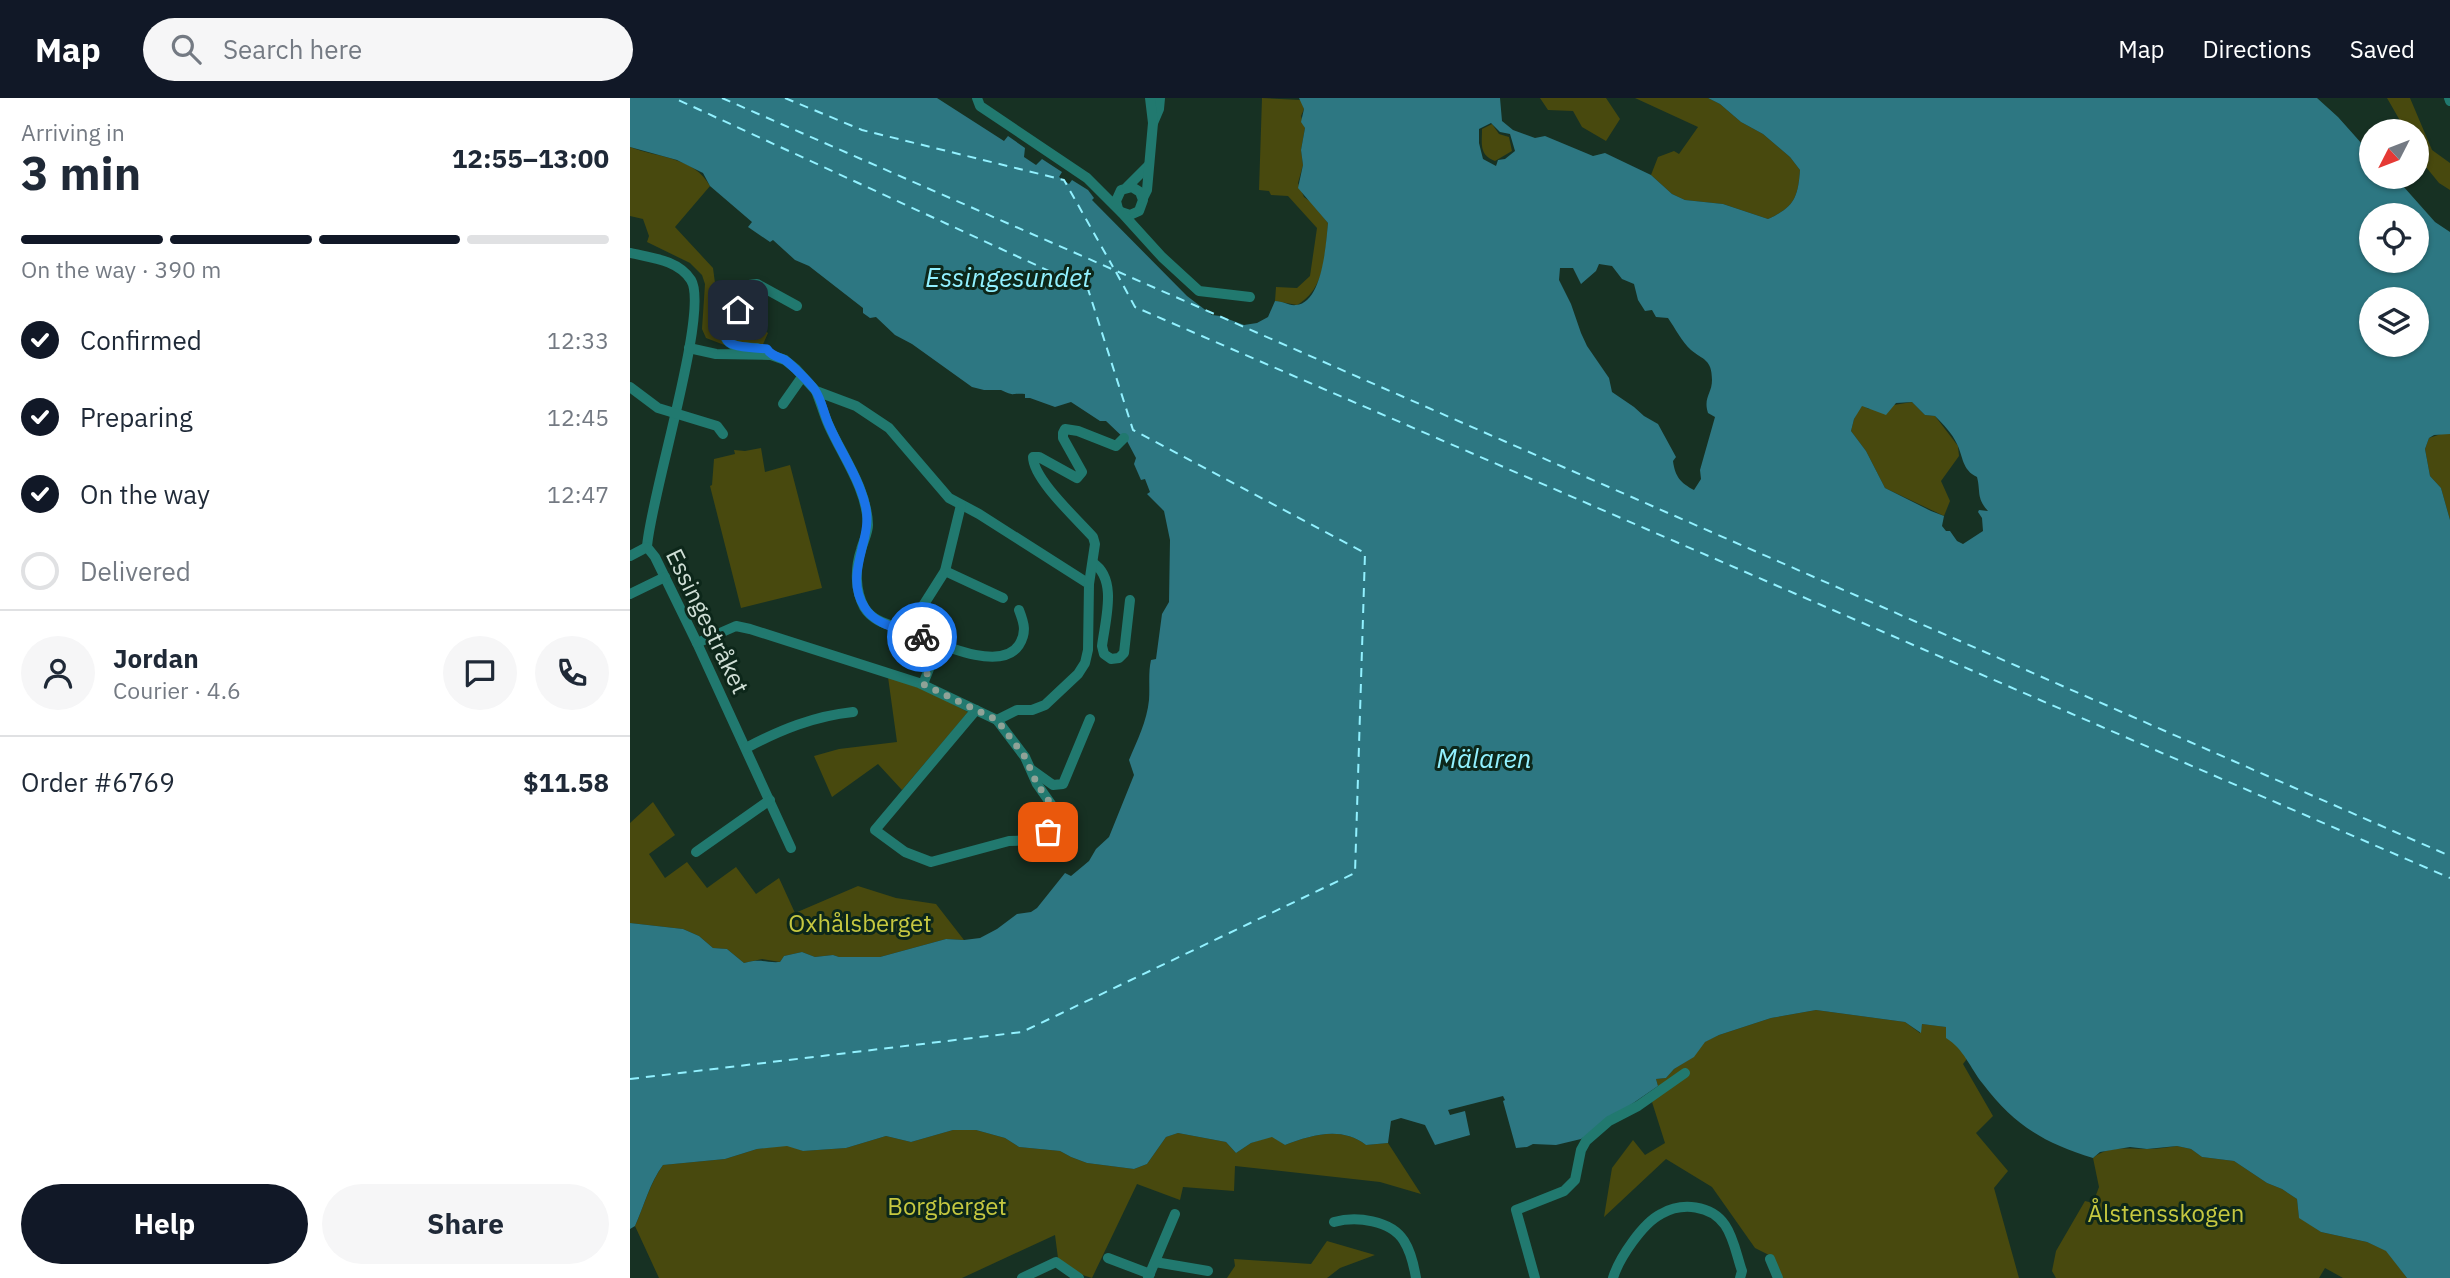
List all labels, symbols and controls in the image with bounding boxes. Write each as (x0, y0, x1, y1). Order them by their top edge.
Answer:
search box (143, 18, 633, 81)
text: Map (35, 28, 101, 71)
icon: search (167, 30, 205, 68)
text: Search here (223, 32, 362, 66)
text: Map (2118, 33, 2164, 65)
text: Directions (2202, 33, 2312, 65)
text: Saved (2350, 33, 2415, 65)
text: Arriving in (21, 117, 125, 147)
north arrow (2359, 119, 2429, 189)
map controls (2359, 119, 2429, 357)
text: 12:55–13:00 (452, 141, 609, 175)
text: 3 min (21, 143, 141, 203)
button: locate (2359, 203, 2429, 273)
text: On the way · 390 m (21, 254, 221, 284)
water label: Essingesundet (925, 260, 1091, 294)
pin (708, 280, 768, 340)
button: layers (2359, 287, 2429, 357)
icon: home (719, 291, 757, 329)
icon: check (21, 321, 59, 359)
text: Confirmed (80, 323, 202, 357)
text: 12:33 (547, 325, 609, 355)
icon: check (21, 398, 59, 436)
text: Preparing (80, 400, 193, 434)
text: 12:45 (547, 402, 609, 432)
icon: check (21, 475, 59, 513)
text: On the way (80, 477, 210, 511)
text: 12:47 (547, 479, 609, 509)
street label: Essingestråket (659, 543, 757, 699)
text: Delivered (80, 554, 191, 588)
courier (887, 602, 957, 672)
icon: bike (903, 618, 941, 656)
button: person (21, 636, 95, 710)
button: chat (443, 636, 517, 710)
button: phone (535, 636, 609, 710)
text: Jordan (113, 641, 199, 675)
text: Courier · 4.6 (113, 675, 241, 705)
water label: Mälaren (1437, 741, 1531, 775)
text: Order #6769 (21, 765, 175, 799)
text: $11.58 (523, 765, 609, 799)
pin (1018, 802, 1078, 862)
icon: bag (1029, 813, 1067, 851)
park label: Oxhålsberget (788, 907, 932, 939)
button: Help (21, 1184, 308, 1264)
button: Share (322, 1184, 609, 1264)
park label: Borgberget (887, 1190, 1007, 1222)
park label: Ålstensskogen (2088, 1197, 2244, 1229)

